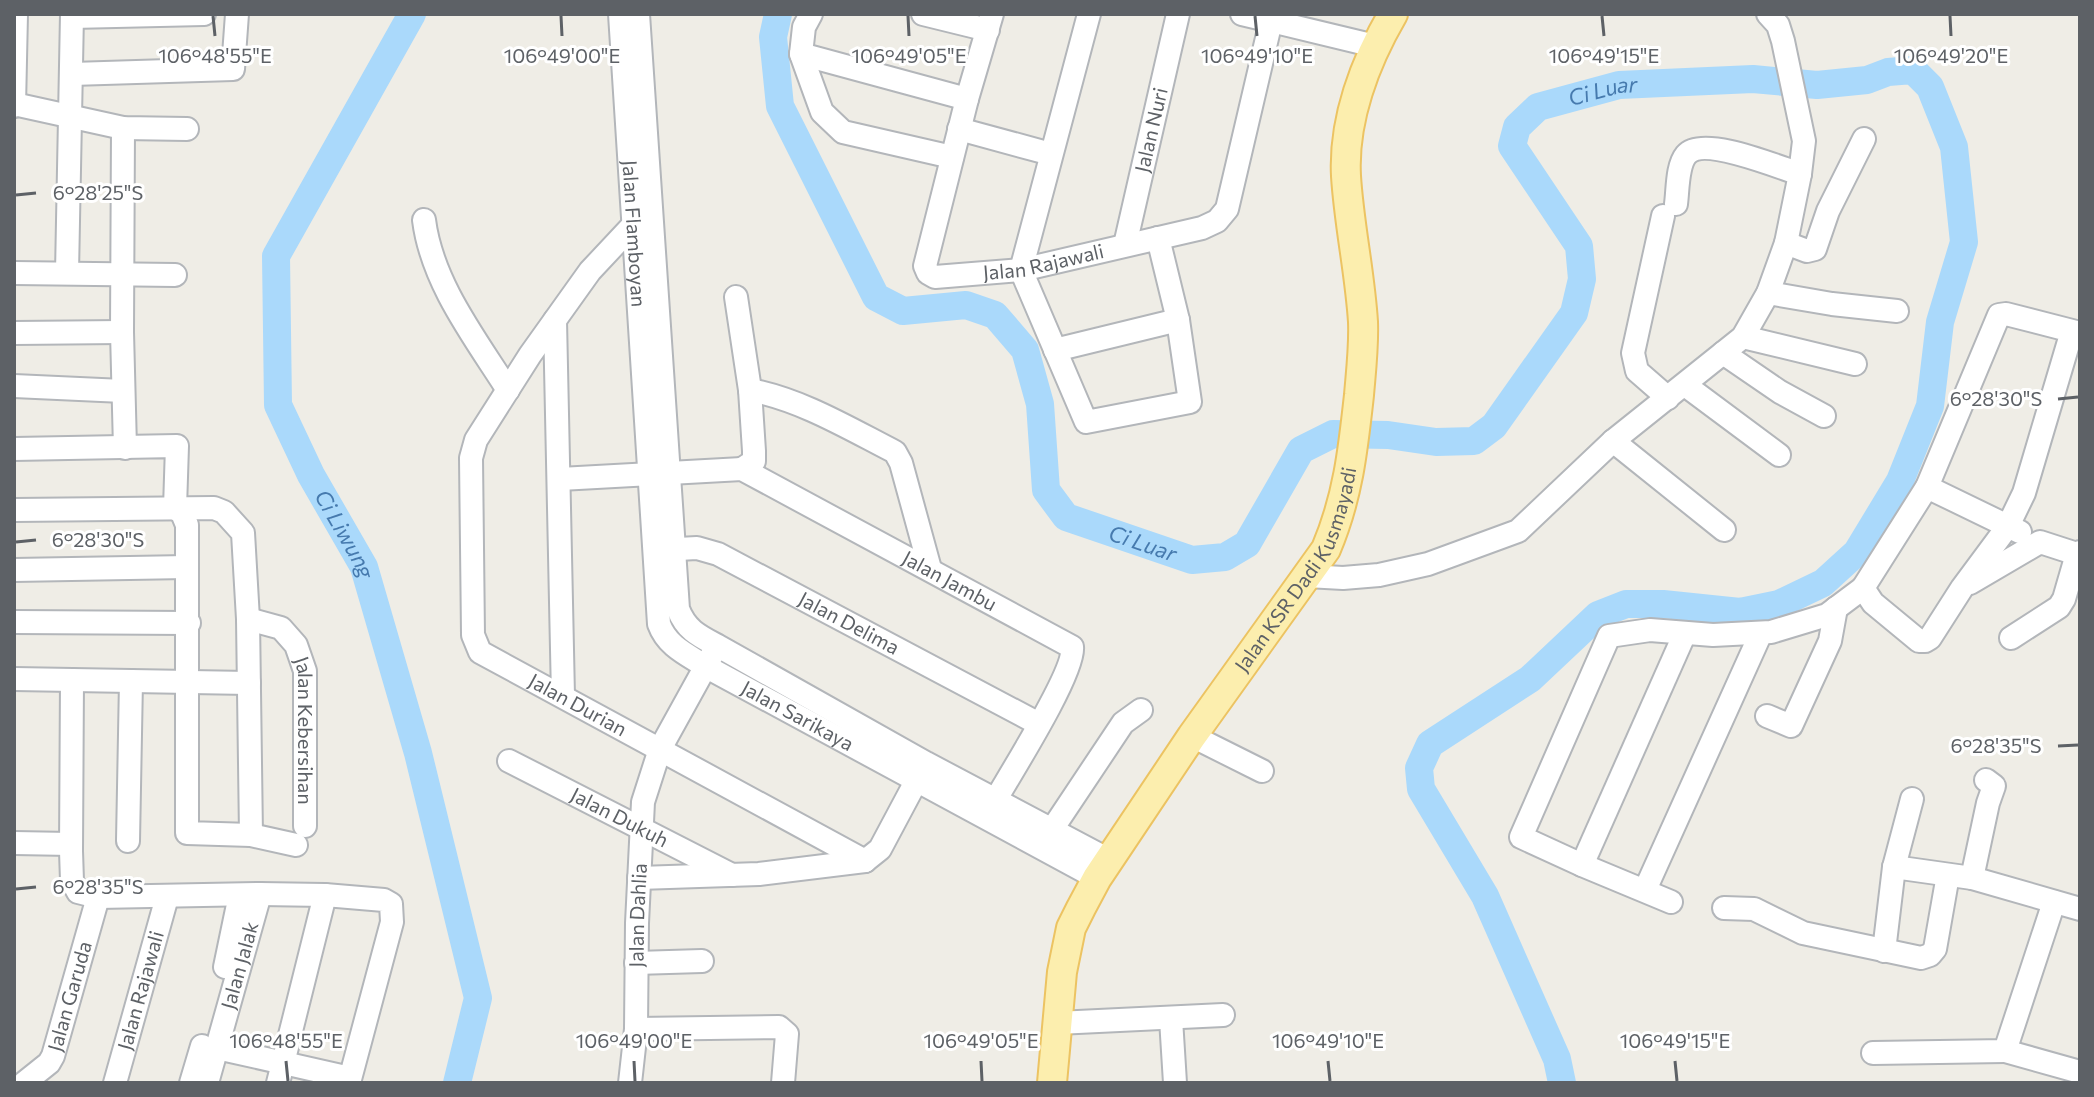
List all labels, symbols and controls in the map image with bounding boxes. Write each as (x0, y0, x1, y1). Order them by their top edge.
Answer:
text: 106°48'55"E (158, 43, 272, 67)
text: 106°49'00"E (504, 43, 620, 67)
text: 106°49'05"E (851, 43, 967, 67)
text: 106°49'10"E (1201, 43, 1313, 67)
text: 106°49'15"E (1549, 43, 1659, 67)
text: 106°49'20"E (1894, 43, 2008, 67)
water label: Ci Luar (1565, 70, 1639, 111)
street label: Jalan Nuri (1129, 85, 1172, 175)
street label: Jalan Flamboyan (618, 159, 652, 308)
text: 6°28'25"S (53, 180, 143, 204)
street label: Jalan Rajawali (982, 238, 1106, 284)
text: 6°28'30"S (1950, 386, 2042, 410)
street label: Jalan KSR Dadi Kusmayadi (1229, 465, 1360, 676)
water label: Ci Liwung (309, 485, 381, 582)
water label: Ci Luar (1105, 519, 1182, 567)
text: 6°28'30"S (52, 527, 144, 551)
street label: Jalan Jambu (899, 545, 1001, 615)
street label: Jalan Delima (795, 586, 904, 659)
street label: Jalan Kebersihan (290, 653, 318, 805)
street label: Jalan Durian (525, 668, 631, 740)
street label: Jalan Sarikaya (738, 675, 858, 755)
text: 6°28'35"S (1951, 733, 2041, 757)
street label: Jalan Dukuh (567, 782, 673, 851)
street label: Jalan Dahlia (624, 862, 651, 968)
text: 6°28'35"S (53, 874, 143, 898)
street label: Jalan Jalak (215, 919, 263, 1012)
street label: Jalan Rajawali (112, 928, 168, 1053)
street label: Jalan Garuda (42, 938, 96, 1054)
text: 106°48'55"E (229, 1028, 343, 1052)
text: 106°49'00"E (576, 1028, 692, 1052)
text: 106°49'05"E (923, 1028, 1039, 1052)
text: 106°49'10"E (1272, 1028, 1384, 1052)
text: 106°49'15"E (1620, 1028, 1730, 1052)

